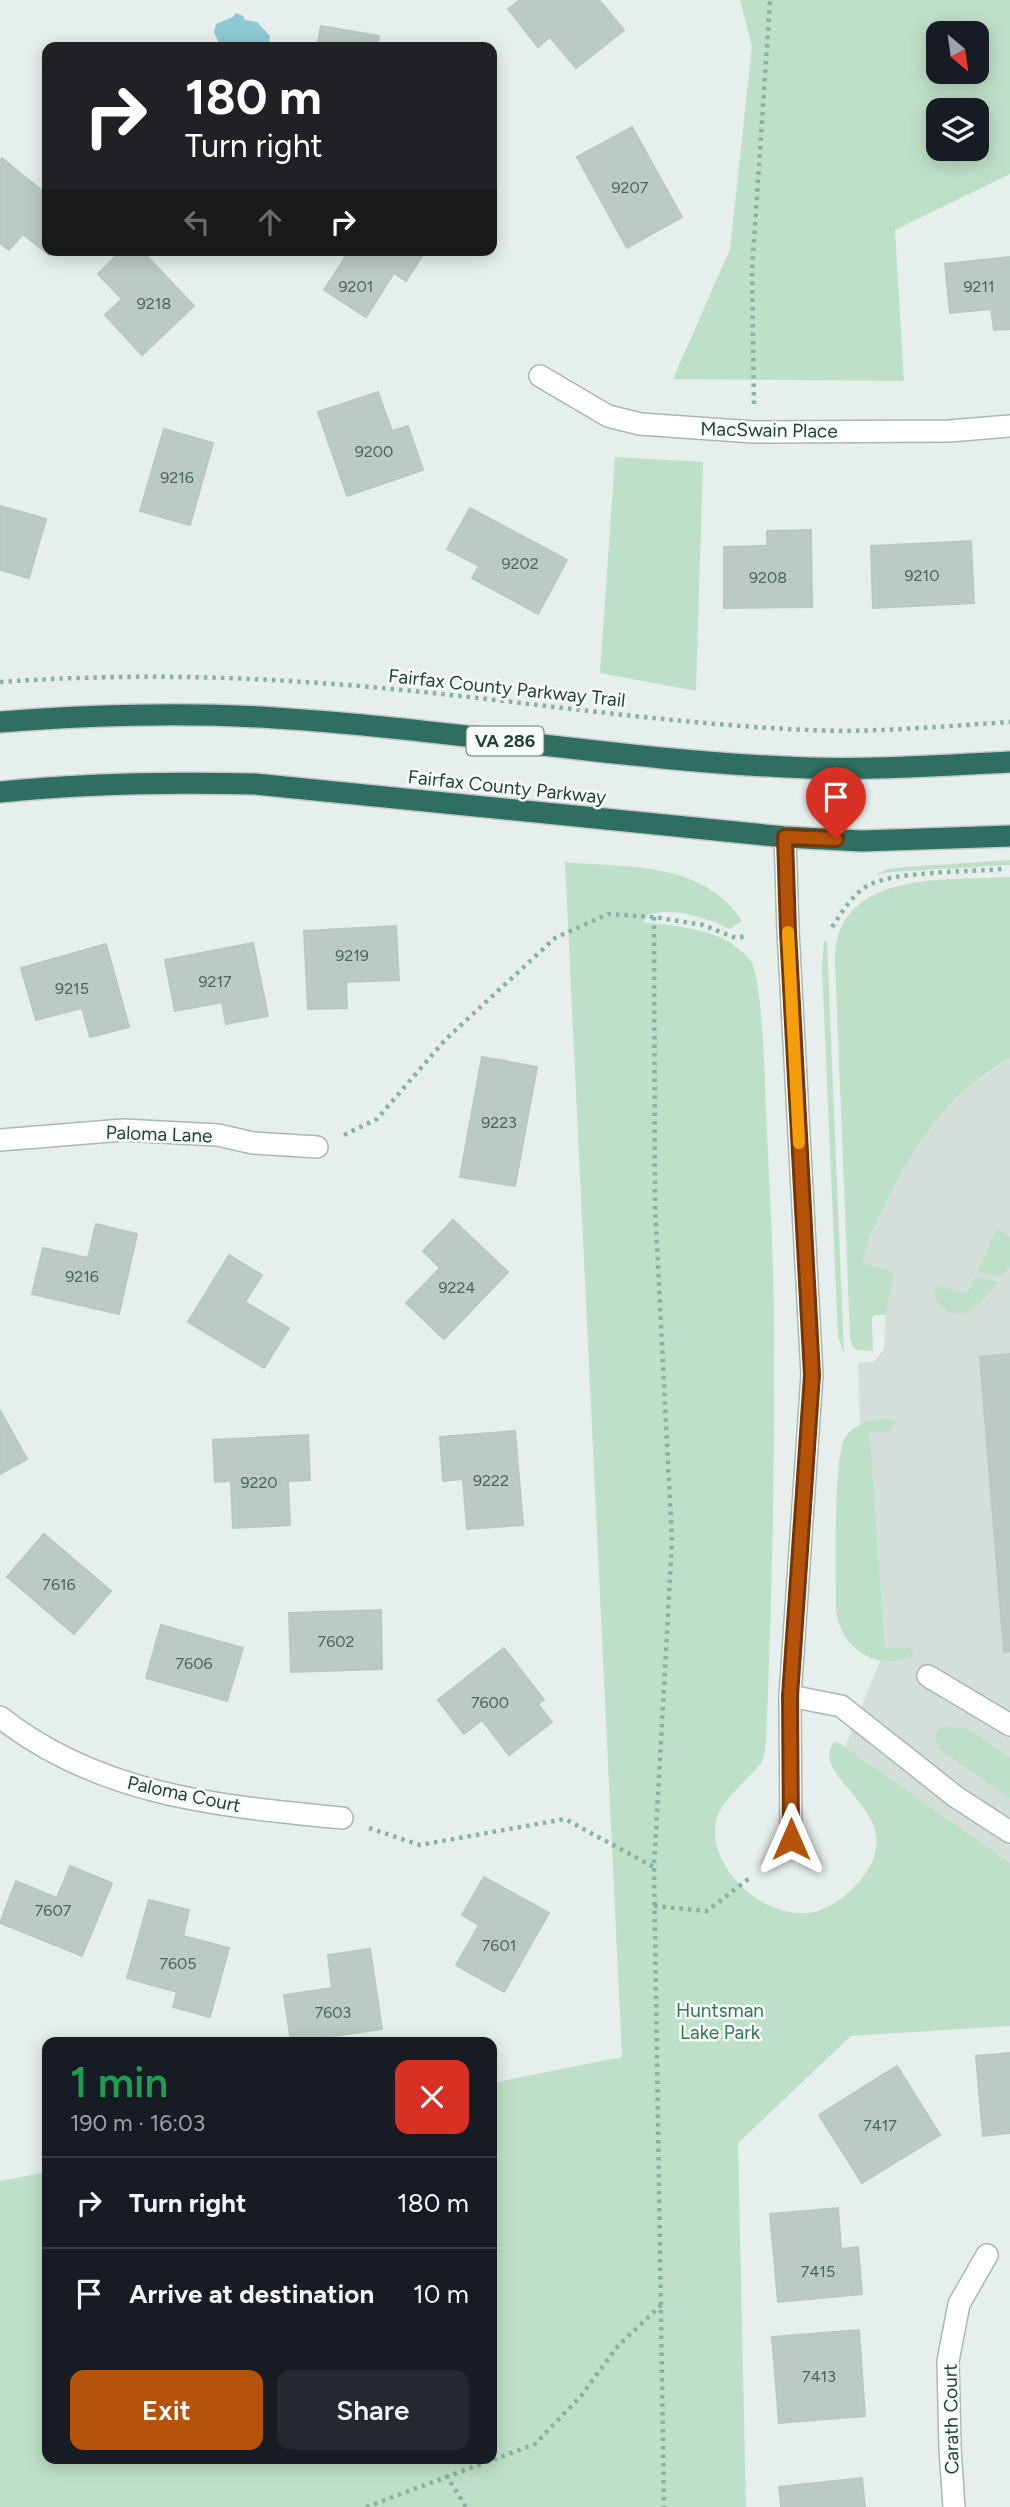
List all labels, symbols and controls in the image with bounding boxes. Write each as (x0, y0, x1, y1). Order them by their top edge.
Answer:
north arrow (926, 21, 989, 84)
map controls (926, 21, 989, 161)
text: 180 m (185, 67, 322, 126)
icon: right (70, 70, 161, 161)
button: layers (926, 98, 989, 161)
text: Turn right (185, 127, 323, 165)
house number: 9207 (612, 178, 649, 197)
icon: left (178, 203, 216, 241)
icon: ahead (251, 203, 289, 241)
icon: right (324, 203, 362, 241)
house number: 9201 (339, 277, 373, 296)
house number: 9211 (963, 277, 995, 296)
house number: 9218 (137, 294, 171, 313)
street label: MacSwain Place (700, 417, 838, 443)
house number: 9200 (355, 442, 393, 461)
house number: 9216 (160, 468, 194, 487)
house number: 9202 (501, 554, 539, 573)
house number: 9210 (905, 566, 939, 585)
house number: 9208 (749, 568, 787, 587)
street label: Fairfax County Parkway Trail (387, 664, 627, 712)
road number: VA 286 (466, 726, 544, 756)
street label: Fairfax County Parkway (407, 765, 607, 809)
pin (806, 767, 866, 839)
icon: arrive (817, 778, 855, 816)
house number: 9219 (335, 946, 369, 965)
house number: 9217 (198, 972, 232, 991)
house number: 9215 (55, 979, 89, 998)
house number: 9223 (481, 1113, 517, 1132)
street label: Paloma Lane (105, 1121, 213, 1147)
house number: 9216 (65, 1267, 99, 1286)
house number: 9224 (439, 1278, 475, 1297)
house number: 9222 (473, 1471, 509, 1490)
house number: 9220 (240, 1473, 278, 1492)
house number: 7616 (42, 1575, 76, 1594)
house number: 7602 (318, 1632, 354, 1651)
house number: 7606 (176, 1654, 212, 1673)
house number: 7600 (471, 1693, 509, 1712)
street label: Paloma Court (125, 1771, 243, 1817)
position arrow (754, 1802, 828, 1876)
house number: 7607 (35, 1901, 72, 1920)
house number: 7601 (482, 1936, 516, 1955)
house number: 7605 (159, 1954, 197, 1973)
park label: Huntsman Lake Park (676, 1999, 764, 2044)
house number: 7603 (315, 2003, 351, 2022)
text: 1 min (70, 2057, 168, 2108)
button: close (395, 2060, 469, 2134)
text: 190 m · 16:03 (70, 2109, 205, 2137)
house number: 7417 (863, 2116, 897, 2135)
icon: right (70, 2184, 108, 2222)
text: Turn right (129, 2187, 246, 2219)
text: 180 m (397, 2187, 469, 2219)
house number: 7415 (801, 2262, 835, 2281)
icon: arrive (70, 2275, 108, 2313)
text: Arrive at destination (129, 2278, 374, 2310)
text: 10 m (413, 2278, 469, 2310)
street label: Carath Court (939, 2363, 963, 2475)
house number: 7413 (802, 2367, 836, 2386)
button: Exit (70, 2370, 263, 2450)
button: Share (277, 2370, 469, 2450)

